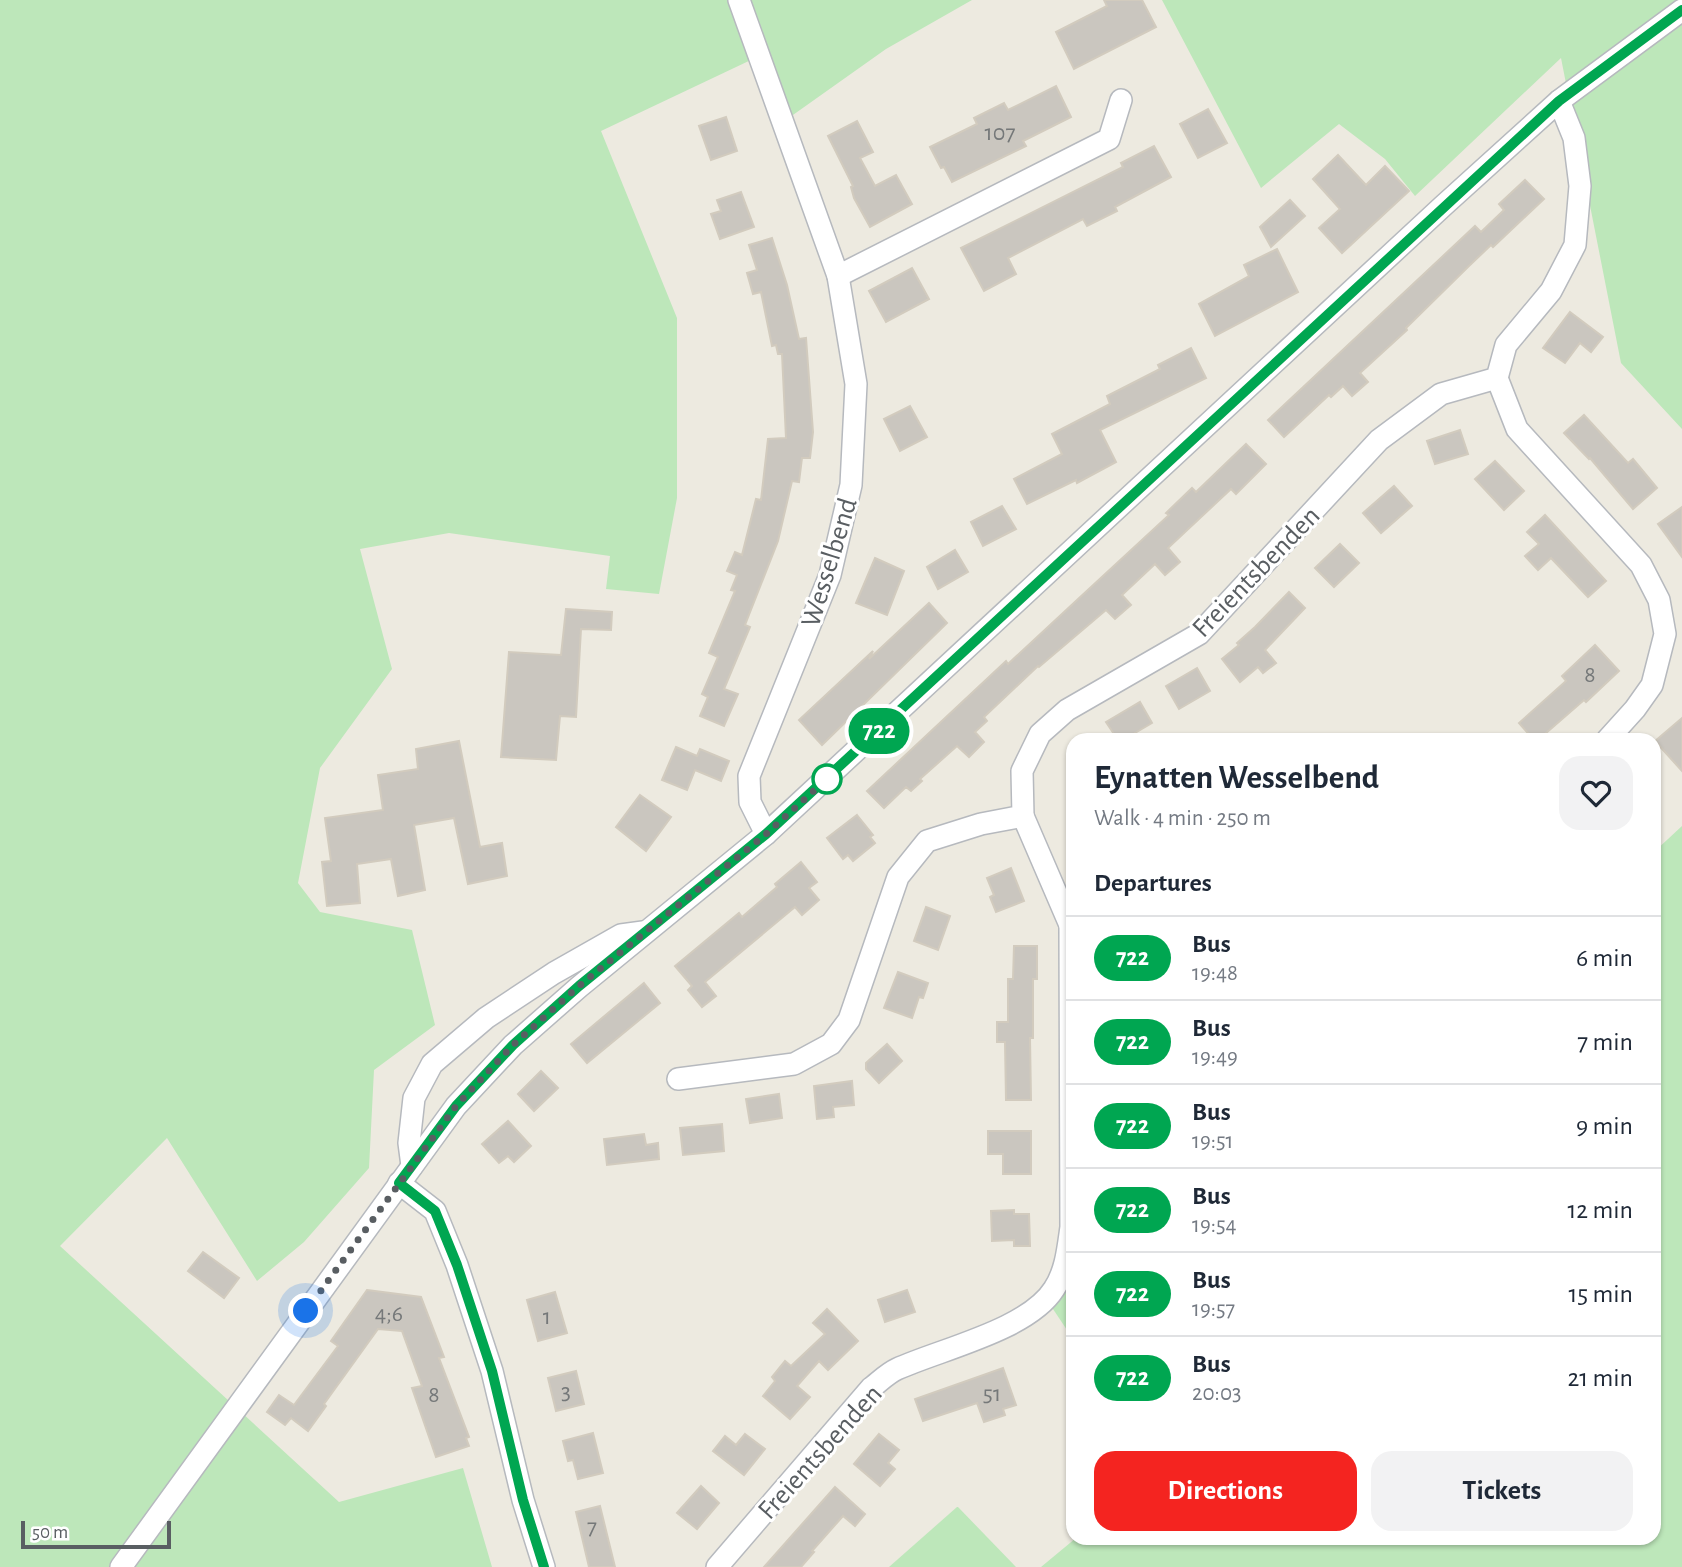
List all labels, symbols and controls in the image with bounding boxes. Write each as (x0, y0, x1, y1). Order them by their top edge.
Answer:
house number: 107 (985, 121, 1015, 145)
street label: Wesselbend (797, 495, 863, 631)
street label: Freientsbenden (1187, 501, 1326, 643)
house number: 8 (1584, 663, 1596, 687)
line badge: 722 (839, 708, 919, 754)
text: 722 (863, 719, 895, 743)
button: heart (1559, 756, 1633, 830)
text: Eynatten Wesselbend (1094, 762, 1379, 795)
unlabelled marker (812, 764, 842, 794)
text: Walk · 4 min · 250 m (1094, 807, 1271, 830)
text: Departures (1094, 870, 1212, 896)
text: Bus (1192, 931, 1231, 957)
text: 6 min (1576, 945, 1633, 971)
text: 722 (1116, 946, 1149, 970)
text: 19:48 (1192, 962, 1238, 985)
text: Bus (1192, 1015, 1231, 1041)
text: 7 min (1577, 1029, 1633, 1055)
text: 722 (1116, 1030, 1149, 1054)
text: 19:49 (1192, 1046, 1238, 1069)
text: Bus (1192, 1099, 1231, 1125)
text: 9 min (1576, 1113, 1633, 1139)
text: 722 (1116, 1114, 1149, 1138)
text: 19:51 (1192, 1130, 1234, 1153)
text: Bus (1192, 1183, 1231, 1209)
text: 12 min (1567, 1197, 1633, 1223)
text: 722 (1116, 1198, 1149, 1222)
text: 19:54 (1192, 1214, 1237, 1237)
text: Bus (1192, 1267, 1231, 1293)
text: 15 min (1568, 1281, 1633, 1307)
text: 722 (1116, 1282, 1149, 1306)
your location (288, 1293, 323, 1328)
text: 19:57 (1192, 1298, 1235, 1321)
house number: 4;6 (375, 1302, 403, 1326)
house number: 1 (543, 1305, 551, 1329)
text: Bus (1192, 1351, 1231, 1377)
text: 21 min (1567, 1365, 1633, 1391)
text: 722 (1116, 1366, 1149, 1390)
house number: 3 (561, 1380, 571, 1404)
street label: Freientsbenden (753, 1380, 888, 1525)
house number: 51 (983, 1382, 1001, 1406)
text: 20:03 (1192, 1382, 1242, 1405)
house number: 8 (428, 1383, 440, 1407)
button: Directions (1094, 1451, 1357, 1531)
button: Tickets (1371, 1451, 1633, 1531)
house number: 7 (587, 1515, 597, 1539)
scale bar (21, 1518, 172, 1550)
text: 50 m (32, 1523, 68, 1542)

